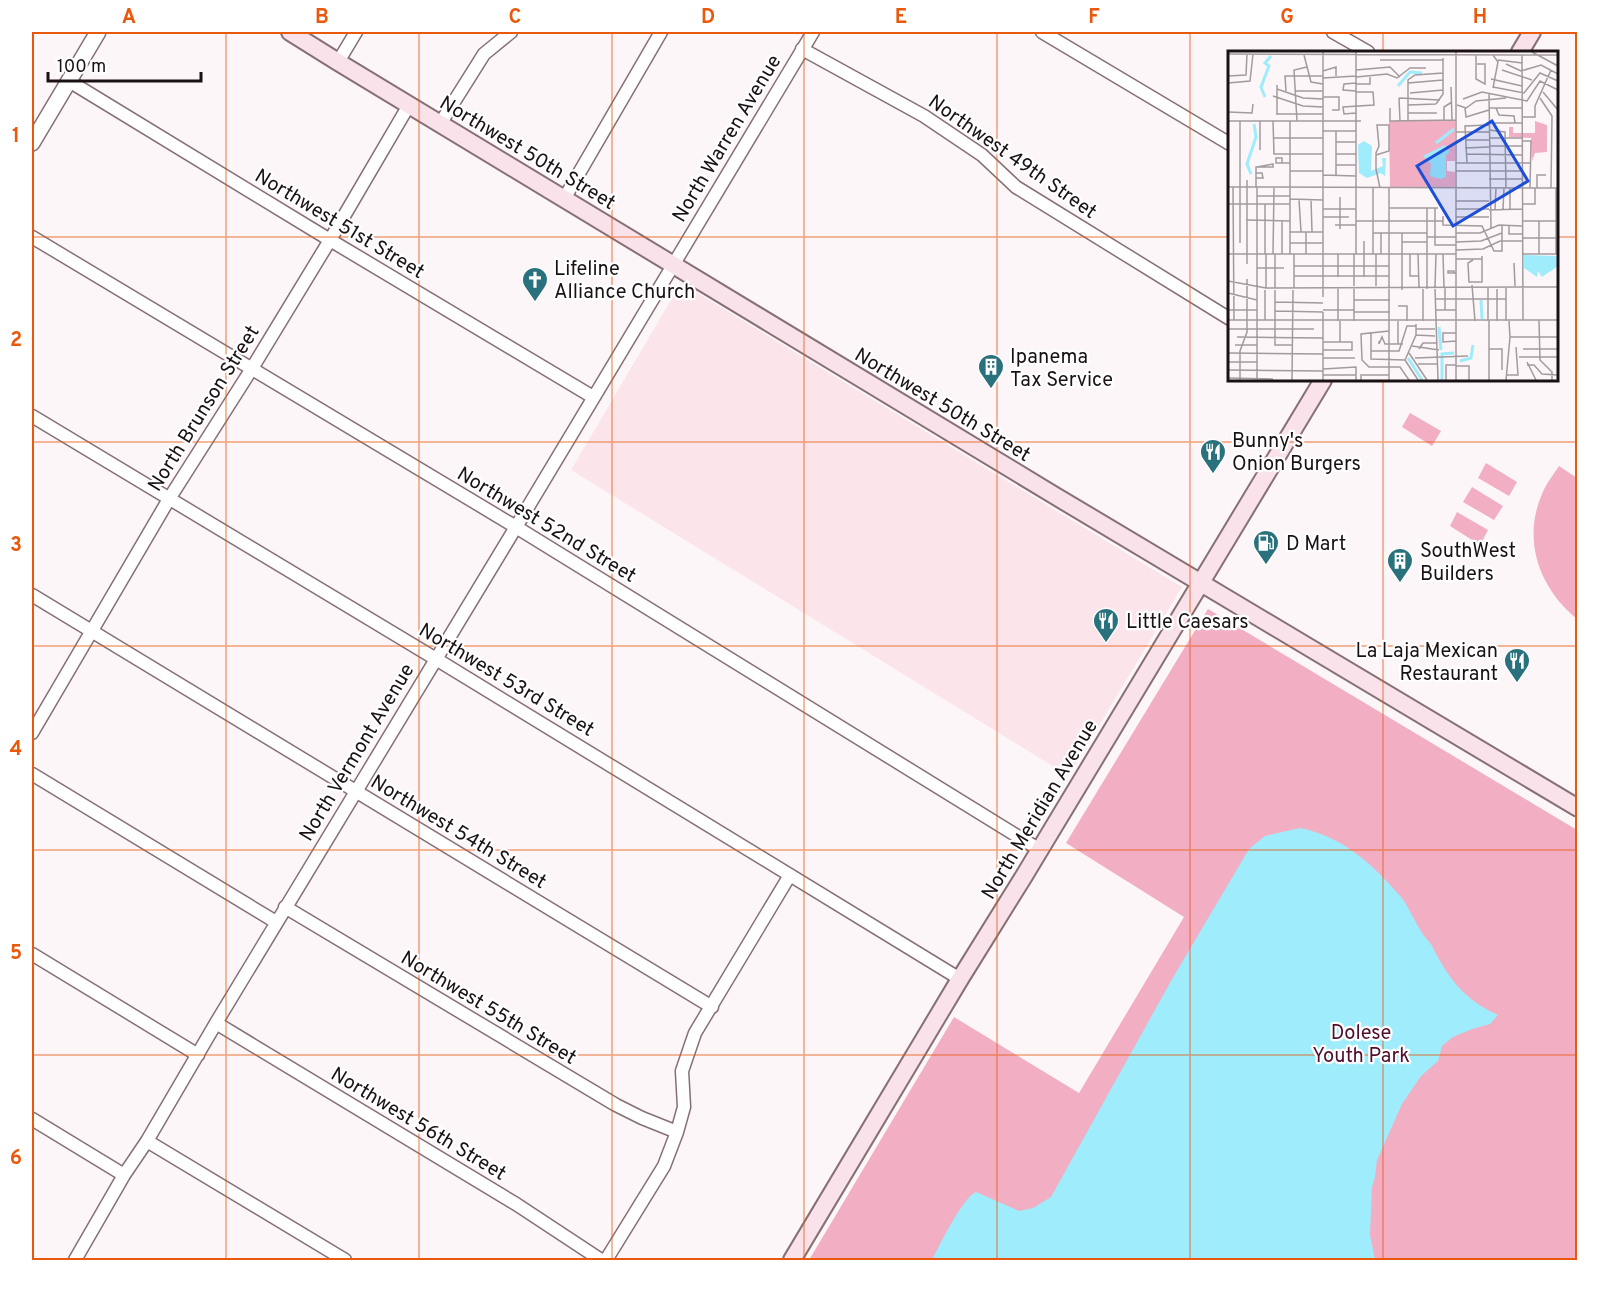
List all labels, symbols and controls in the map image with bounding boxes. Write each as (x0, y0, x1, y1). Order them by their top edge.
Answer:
text: A (122, 5, 136, 31)
text: B (315, 5, 329, 31)
text: C (509, 5, 521, 31)
text: D (701, 5, 715, 31)
text: E (895, 5, 907, 31)
text: F (1088, 5, 1100, 31)
text: G (1280, 5, 1294, 31)
text: H (1473, 5, 1487, 31)
scale bar (48, 45, 201, 83)
street label: North Warren Avenue (667, 50, 788, 228)
inset map (1228, 51, 1558, 381)
text: 100 m (57, 56, 106, 79)
street label: Northwest 49th Street (923, 90, 1101, 226)
street label: Northwest 50th Street (434, 91, 620, 217)
text: 1 (12, 124, 20, 150)
street label: Northwest 51st Street (249, 164, 429, 286)
place label: Lifeline Alliance Church (554, 257, 695, 306)
church icon: Lifeline Alliance Church (520, 265, 550, 303)
street label: North Brunson Street (143, 321, 266, 497)
text: 2 (10, 328, 22, 354)
street label: Northwest 50th Street (849, 343, 1035, 469)
place label: Ipanema Tax Service (1010, 345, 1113, 394)
building icon: Ipanema Tax Service (976, 352, 1006, 390)
place label: Bunny's Onion Burgers (1232, 429, 1361, 478)
restaurant icon: Bunny's Onion Burgers (1198, 437, 1228, 475)
street label: Northwest 52nd Street (452, 462, 640, 590)
fuel station icon: D Mart (1251, 528, 1281, 566)
place label: D Mart (1286, 532, 1346, 558)
text: 3 (10, 533, 22, 559)
place label: SouthWest Builders (1420, 539, 1516, 588)
building icon: SouthWest Builders (1385, 546, 1415, 584)
restaurant icon: Little Caesars (1091, 606, 1121, 644)
place label: Little Caesars (1126, 610, 1249, 636)
street label: Northwest 53rd Street (413, 618, 599, 743)
place label: La Laja Mexican Restaurant (1355, 639, 1498, 688)
restaurant icon: La Laja Mexican Restaurant (1502, 646, 1532, 684)
street label: North Vermont Avenue (294, 659, 421, 847)
street label: North Meridian Avenue (977, 715, 1105, 905)
text: 4 (10, 737, 22, 763)
street label: Northwest 54th Street (365, 770, 551, 896)
text: 5 (10, 941, 22, 967)
street label: Northwest 55th Street (395, 946, 581, 1072)
park label: Dolese Youth Park (1312, 1021, 1410, 1070)
street label: Northwest 56th Street (325, 1062, 510, 1187)
text: 6 (10, 1146, 22, 1172)

